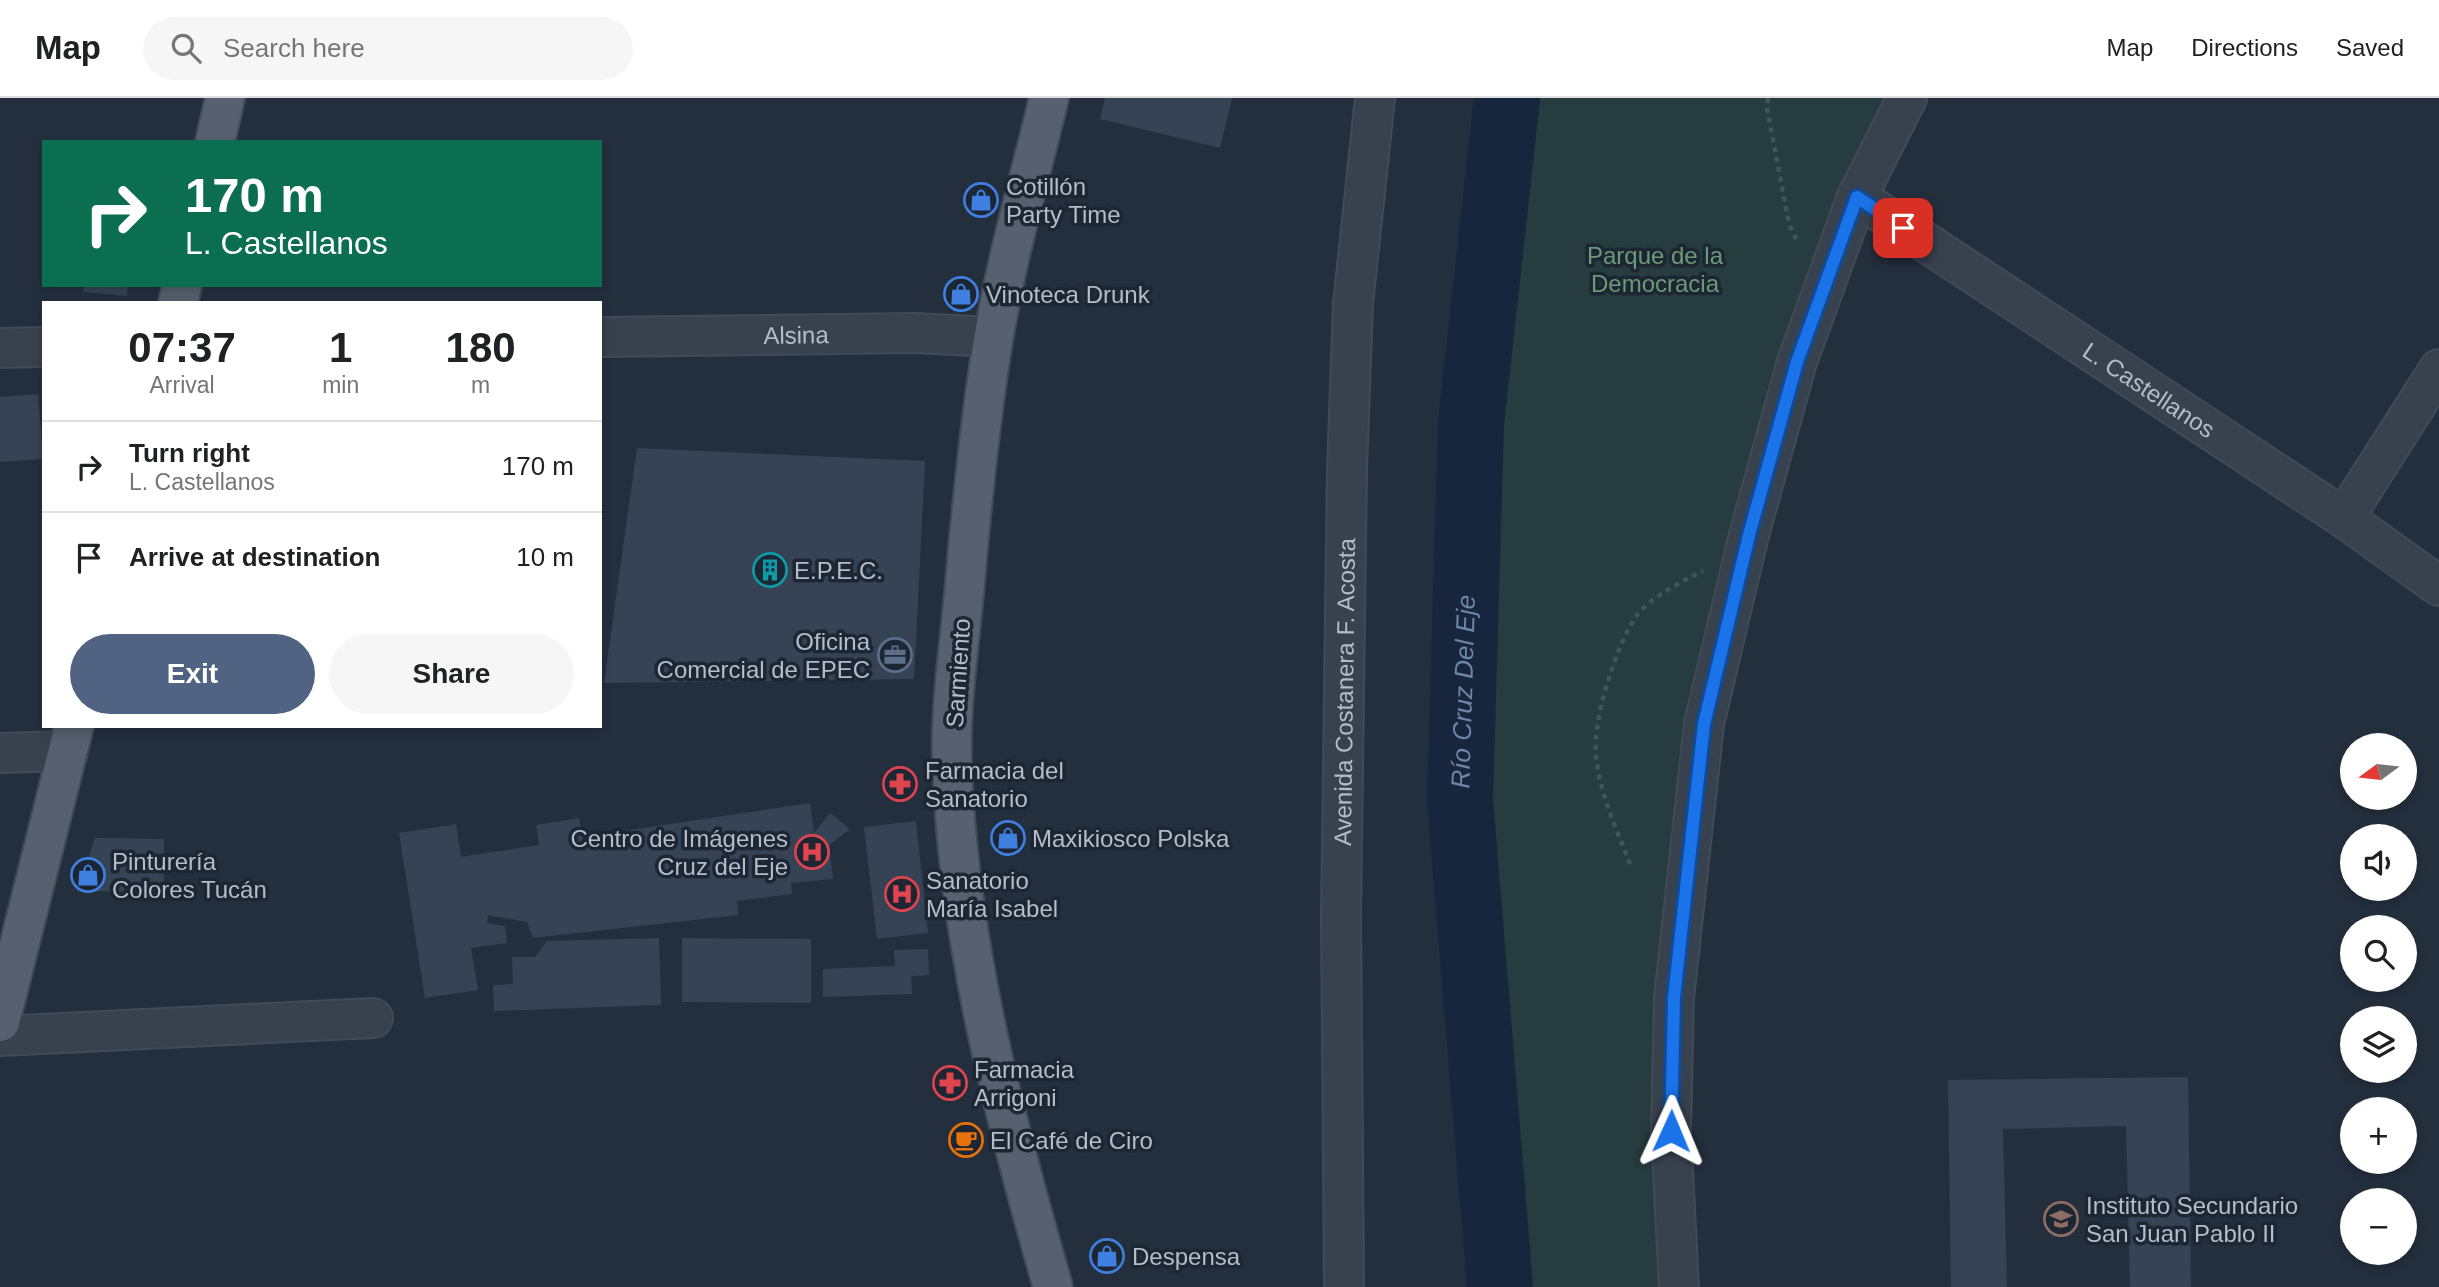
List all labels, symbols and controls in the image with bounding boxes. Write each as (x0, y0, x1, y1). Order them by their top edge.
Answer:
search box (143, 17, 633, 80)
text: Map (35, 29, 101, 66)
icon: search (167, 29, 205, 67)
text: Search here (223, 33, 365, 63)
text: Map (2107, 34, 2153, 61)
text: Directions (2191, 34, 2298, 61)
text: Saved (2336, 34, 2404, 61)
icon: right (70, 168, 161, 259)
text: 170 m (185, 168, 324, 222)
place label: Cotillón Party Time (1006, 173, 1121, 228)
shop icon: Cotillón Party Time (962, 181, 1000, 219)
pin (1873, 198, 1933, 258)
icon: arrive (1884, 209, 1922, 247)
text: L. Castellanos (185, 225, 388, 261)
park label: Parque de la Democracia (1587, 242, 1724, 297)
shop icon: Vinoteca Drunk (942, 275, 980, 313)
place label: Vinoteca Drunk (986, 281, 1151, 308)
street label: Alsina (763, 321, 830, 348)
text: 07:37 (128, 324, 236, 371)
text: 1 (329, 324, 352, 371)
text: 180 (446, 324, 516, 371)
street label: L. Castellanos (2078, 336, 2220, 443)
text: Arrival (149, 372, 215, 398)
text: min (322, 372, 359, 398)
text: m (471, 372, 490, 398)
text: Turn right (129, 438, 250, 468)
icon: right (70, 448, 108, 486)
text: 170 m (502, 451, 574, 481)
text: L. Castellanos (129, 469, 275, 495)
street label: Avenida Costanera F. Acosta (1328, 537, 1360, 846)
icon: arrive (70, 539, 108, 577)
text: Arrive at destination (129, 542, 380, 572)
text: 10 m (516, 542, 574, 572)
building icon: E.P.E.C. (751, 551, 789, 589)
place label: E.P.E.C. (794, 557, 883, 584)
water label: Río Cruz Del Eje (1445, 594, 1481, 789)
street label: Sarmiento (941, 617, 975, 729)
place label: Oficina Comercial de EPEC (657, 628, 871, 683)
button: Exit (70, 634, 315, 714)
button: Share (329, 634, 574, 714)
office icon: Oficina Comercial de EPEC (876, 636, 914, 674)
north arrow (2340, 733, 2417, 810)
map controls (2340, 733, 2417, 1265)
place label: Farmacia del Sanatorio (925, 757, 1064, 812)
pharmacy icon: Farmacia del Sanatorio (881, 765, 919, 803)
shop icon: Maxikiosco Polska (989, 819, 1027, 857)
button: sound (2340, 824, 2417, 901)
place label: Centro de Imágenes Cruz del Eje (571, 825, 788, 880)
place label: Maxikiosco Polska (1032, 825, 1230, 852)
hospital icon: Centro de Imágenes Cruz del Eje (793, 833, 831, 871)
place label: Pinturería Colores Tucán (112, 848, 267, 903)
shop icon: Pinturería Colores Tucán (69, 856, 107, 894)
place label: Sanatorio María Isabel (926, 867, 1058, 922)
hospital icon: Sanatorio María Isabel (883, 875, 921, 913)
button: search (2340, 915, 2417, 992)
button: layers (2340, 1006, 2417, 1083)
place label: Farmacia Arrigoni (974, 1056, 1075, 1111)
pharmacy icon: Farmacia Arrigoni (931, 1064, 969, 1102)
position arrow (1634, 1094, 1708, 1168)
button: + (2340, 1097, 2417, 1174)
cafe icon: El Café de Ciro (947, 1121, 985, 1159)
place label: El Café de Ciro (990, 1127, 1153, 1154)
button: − (2340, 1188, 2417, 1265)
place label: Instituto Secundario San Juan Pablo II (2086, 1192, 2298, 1247)
school or university icon: Instituto Secundario San Juan Pablo II (2042, 1200, 2080, 1238)
shop icon: Despensa (1088, 1237, 1126, 1275)
place label: Despensa (1132, 1243, 1241, 1270)

